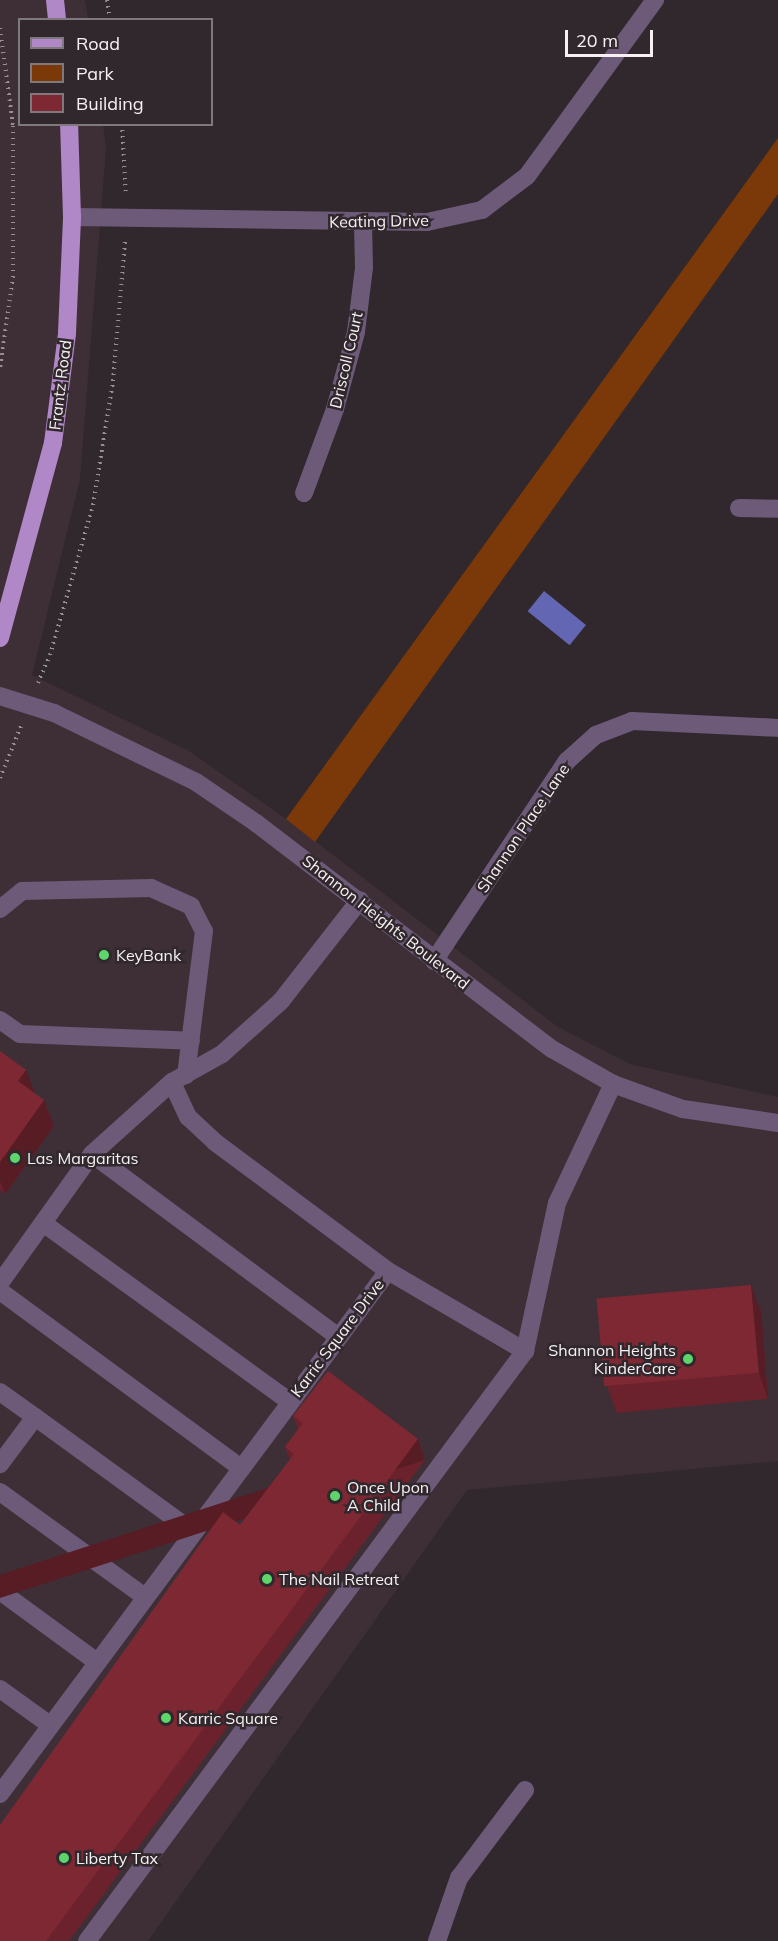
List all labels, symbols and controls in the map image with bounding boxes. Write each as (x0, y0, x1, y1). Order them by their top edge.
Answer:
legend (18, 18, 213, 126)
scale bar (568, 18, 656, 56)
text: 20 m (576, 29, 618, 52)
text: Road (76, 32, 120, 55)
text: Park (76, 62, 114, 85)
text: Building (76, 92, 144, 115)
street label: Keating Drive (329, 211, 429, 231)
street label: Driscoll Court (326, 310, 366, 410)
street label: Frantz Road (45, 339, 75, 431)
street label: Shannon Place Lane (473, 760, 573, 896)
street label: Shannon Heights Boulevard (299, 851, 473, 993)
place label: KeyBank (116, 945, 181, 965)
marker: KeyBank (97, 948, 111, 962)
place label: Las Margaritas (27, 1148, 138, 1168)
marker: Las Margaritas (8, 1151, 22, 1165)
street label: Karric Square Drive (286, 1275, 388, 1401)
place label: Shannon Heights KinderCare (548, 1340, 676, 1378)
marker: Shannon Heights KinderCare (681, 1352, 695, 1366)
place label: Once Upon A Child (347, 1477, 429, 1515)
marker: Once Upon A Child (328, 1489, 342, 1503)
place label: The Nail Retreat (279, 1569, 399, 1589)
marker: The Nail Retreat (260, 1572, 274, 1586)
place label: Karric Square (178, 1708, 278, 1728)
marker: Karric Square (159, 1711, 173, 1725)
place label: Liberty Tax (76, 1848, 158, 1868)
marker: Liberty Tax (57, 1851, 71, 1865)

